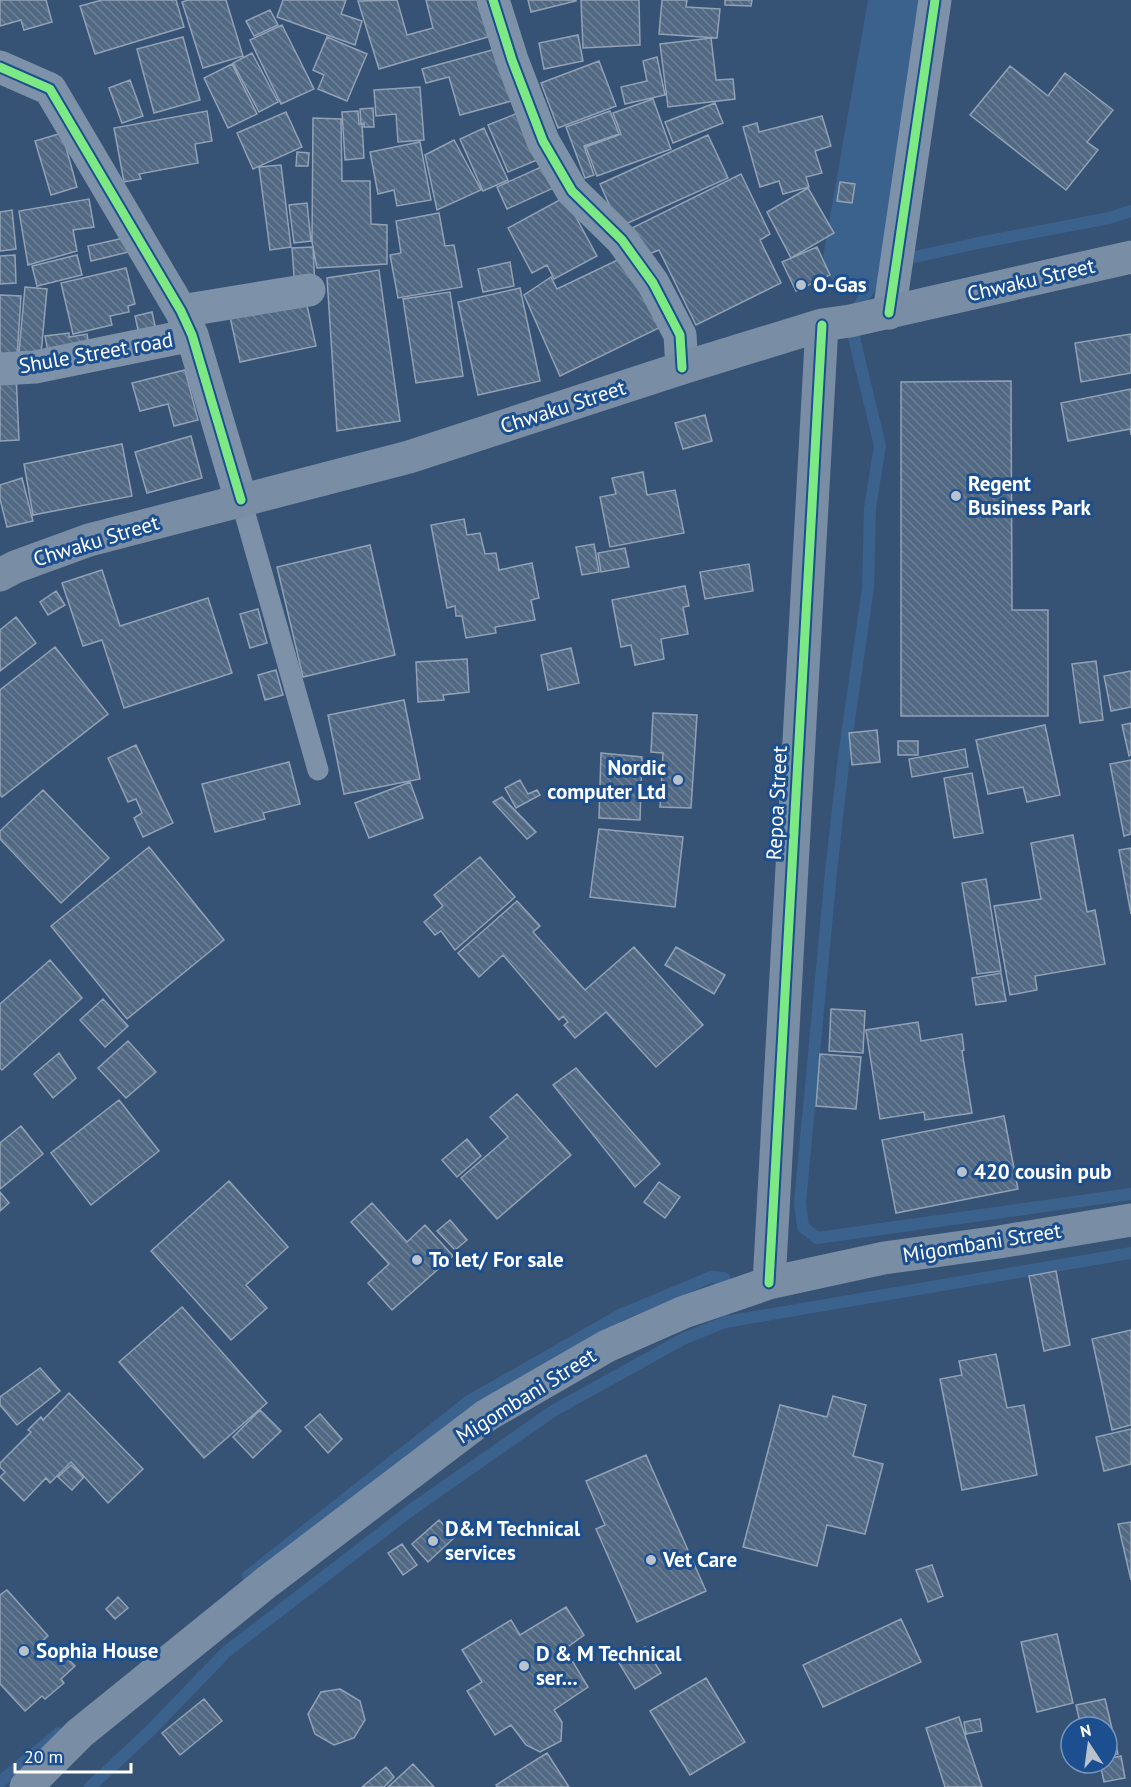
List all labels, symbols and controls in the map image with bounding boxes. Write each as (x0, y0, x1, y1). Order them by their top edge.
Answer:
street label: Chwaku Street (965, 252, 1097, 307)
place label: O-Gas (813, 271, 867, 298)
marker: O-Gas (794, 278, 808, 292)
street label: Shule Street road (17, 326, 175, 379)
street label: Chwaku Street (497, 374, 629, 439)
place label: Regent Business Park (968, 470, 1092, 521)
marker: Regent Business Park (949, 489, 963, 503)
street label: Chwaku Street (30, 509, 162, 572)
street label: Repoa Street (760, 745, 793, 861)
place label: Nordic computer Ltd (547, 754, 666, 805)
marker: Nordic computer Ltd (671, 773, 685, 787)
place label: 420 cousin pub (974, 1158, 1112, 1185)
marker: 420 cousin pub (955, 1165, 969, 1179)
street label: Migombani Street (901, 1217, 1063, 1268)
place label: To let/ For sale (429, 1246, 564, 1273)
marker: To let/ For sale (410, 1253, 424, 1267)
street label: Migombani Street (451, 1342, 601, 1449)
place label: D&M Technical services (445, 1515, 581, 1566)
marker: D&M Technical services (426, 1534, 440, 1548)
place label: Vet Care (662, 1546, 737, 1573)
marker: Vet Care (644, 1553, 658, 1567)
place label: Sophia House (36, 1637, 158, 1664)
place label: D & M Technical ser... (536, 1640, 682, 1691)
marker: Sophia House (17, 1644, 31, 1658)
marker: D & M Technical ser... (517, 1659, 531, 1673)
north arrow (1059, 1715, 1119, 1775)
text: N (1078, 1719, 1093, 1741)
scale bar (15, 1736, 130, 1774)
text: 20 m (24, 1745, 63, 1768)

